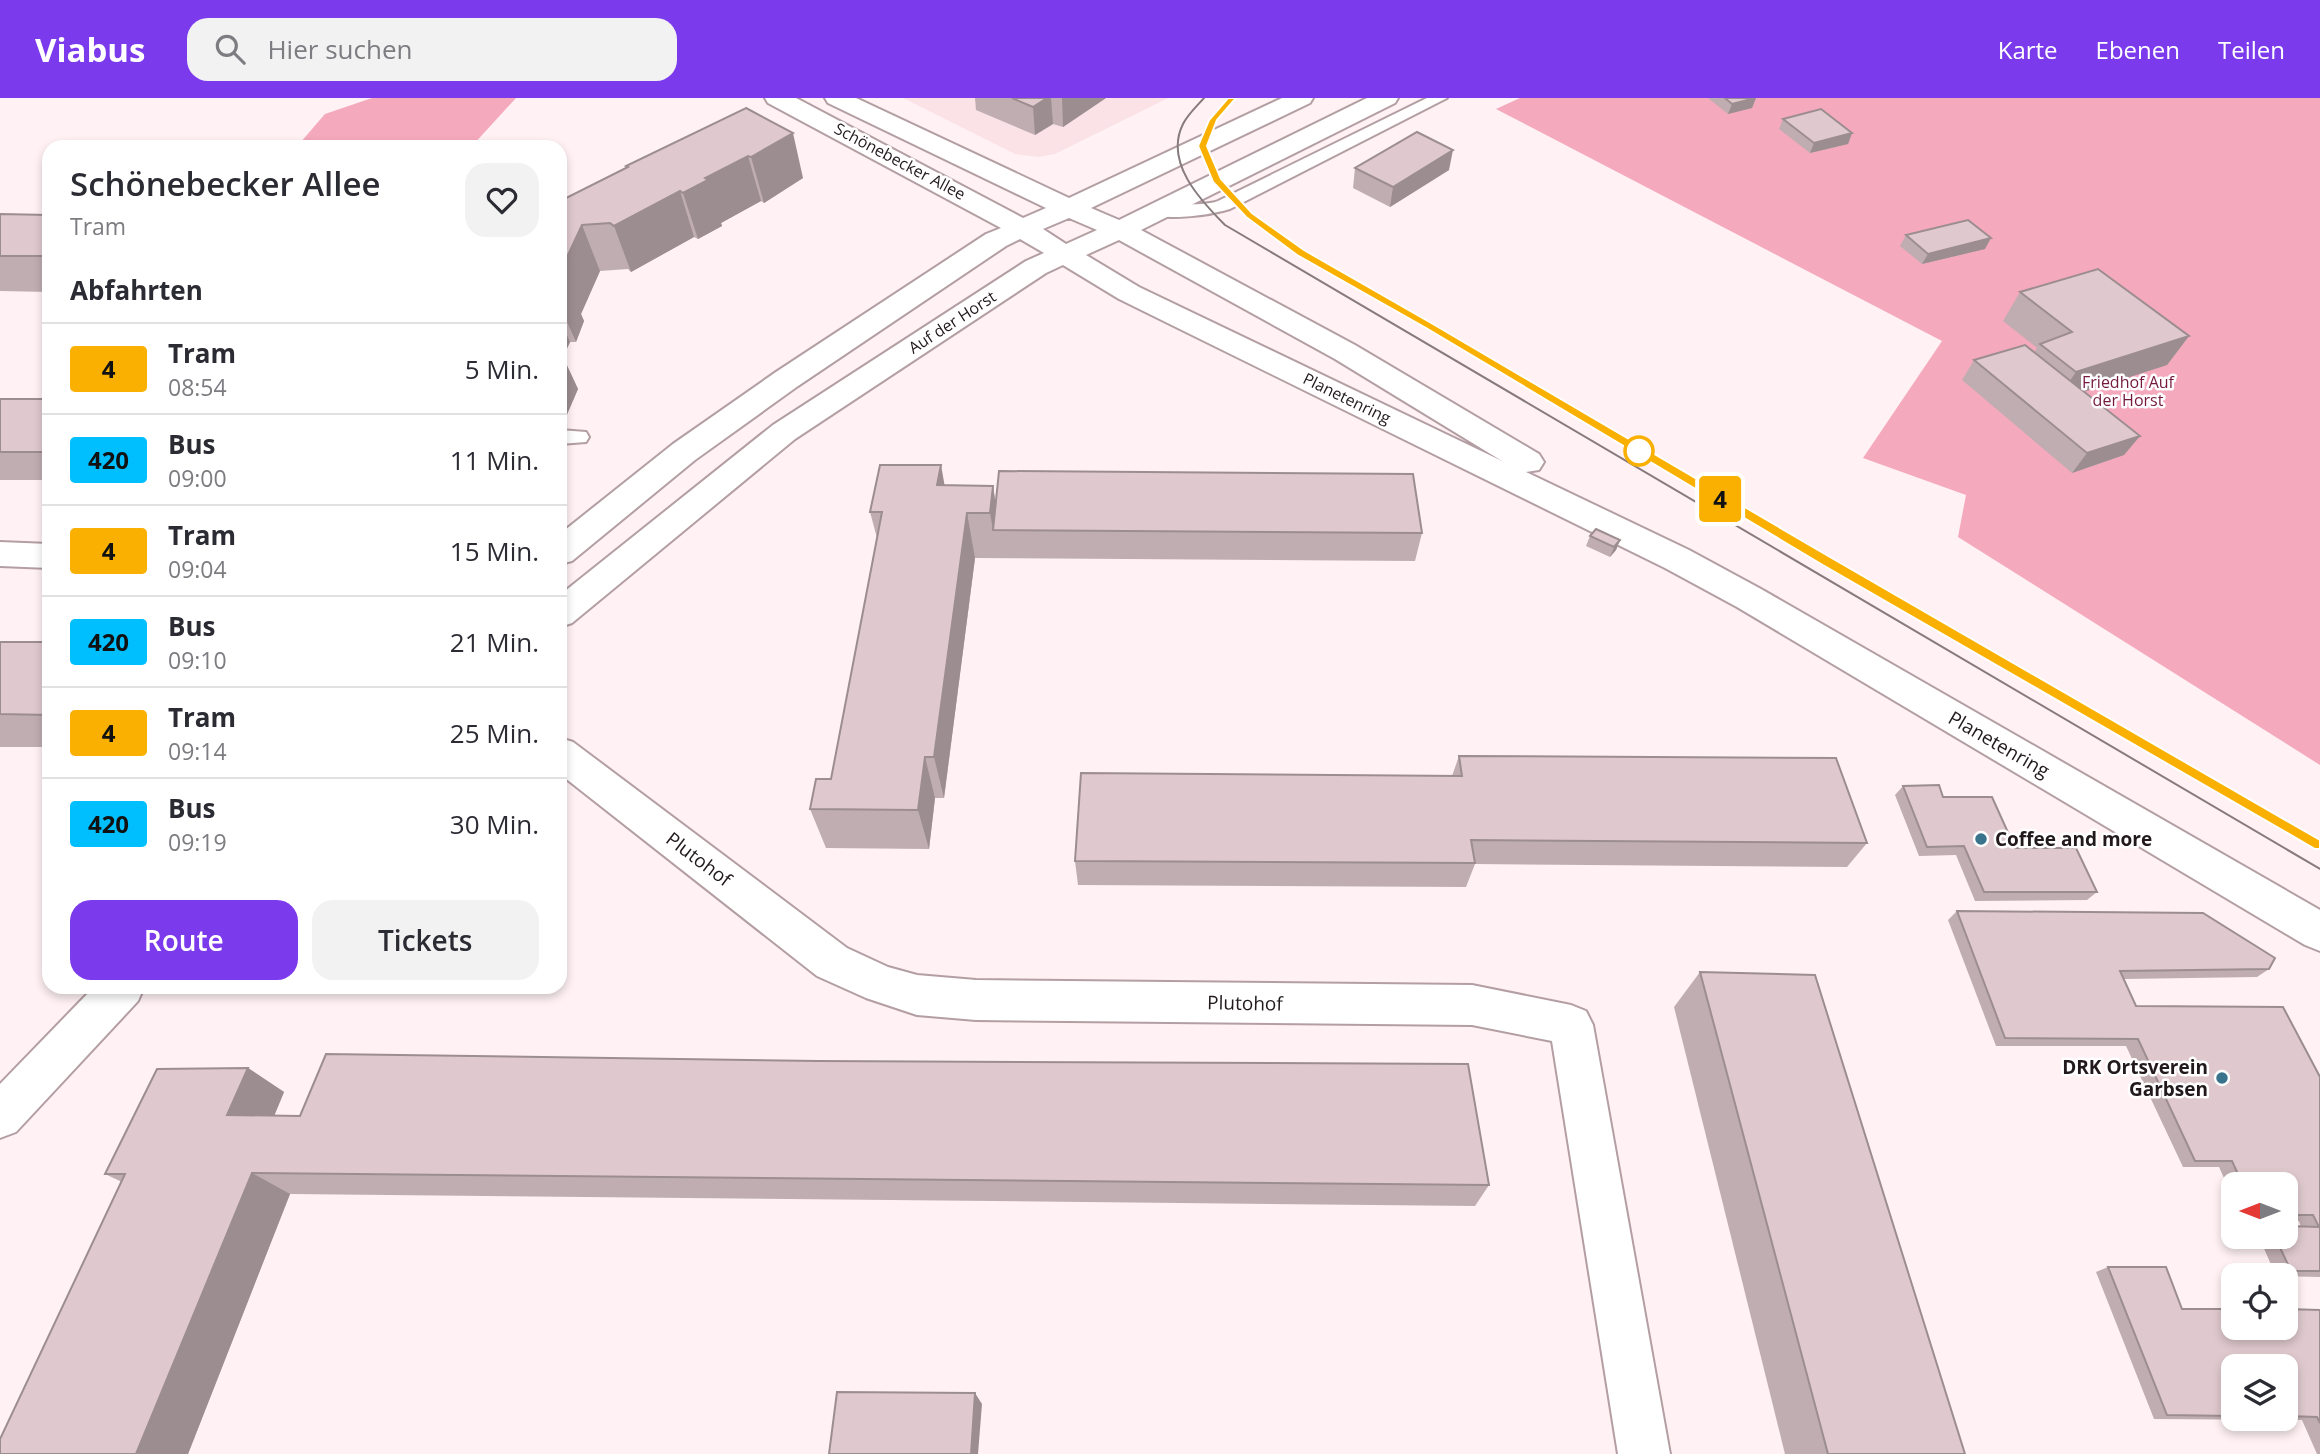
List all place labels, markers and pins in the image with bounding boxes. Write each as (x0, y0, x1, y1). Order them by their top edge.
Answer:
unlabelled marker (1624, 436, 1654, 466)
place label: Coffee and more (1995, 826, 2152, 852)
marker: Coffee and more (1973, 831, 1989, 847)
place label: DRK Ortsverein Garbsen (2062, 1054, 2208, 1102)
marker: DRK Ortsverein Garbsen (2214, 1070, 2230, 1086)

